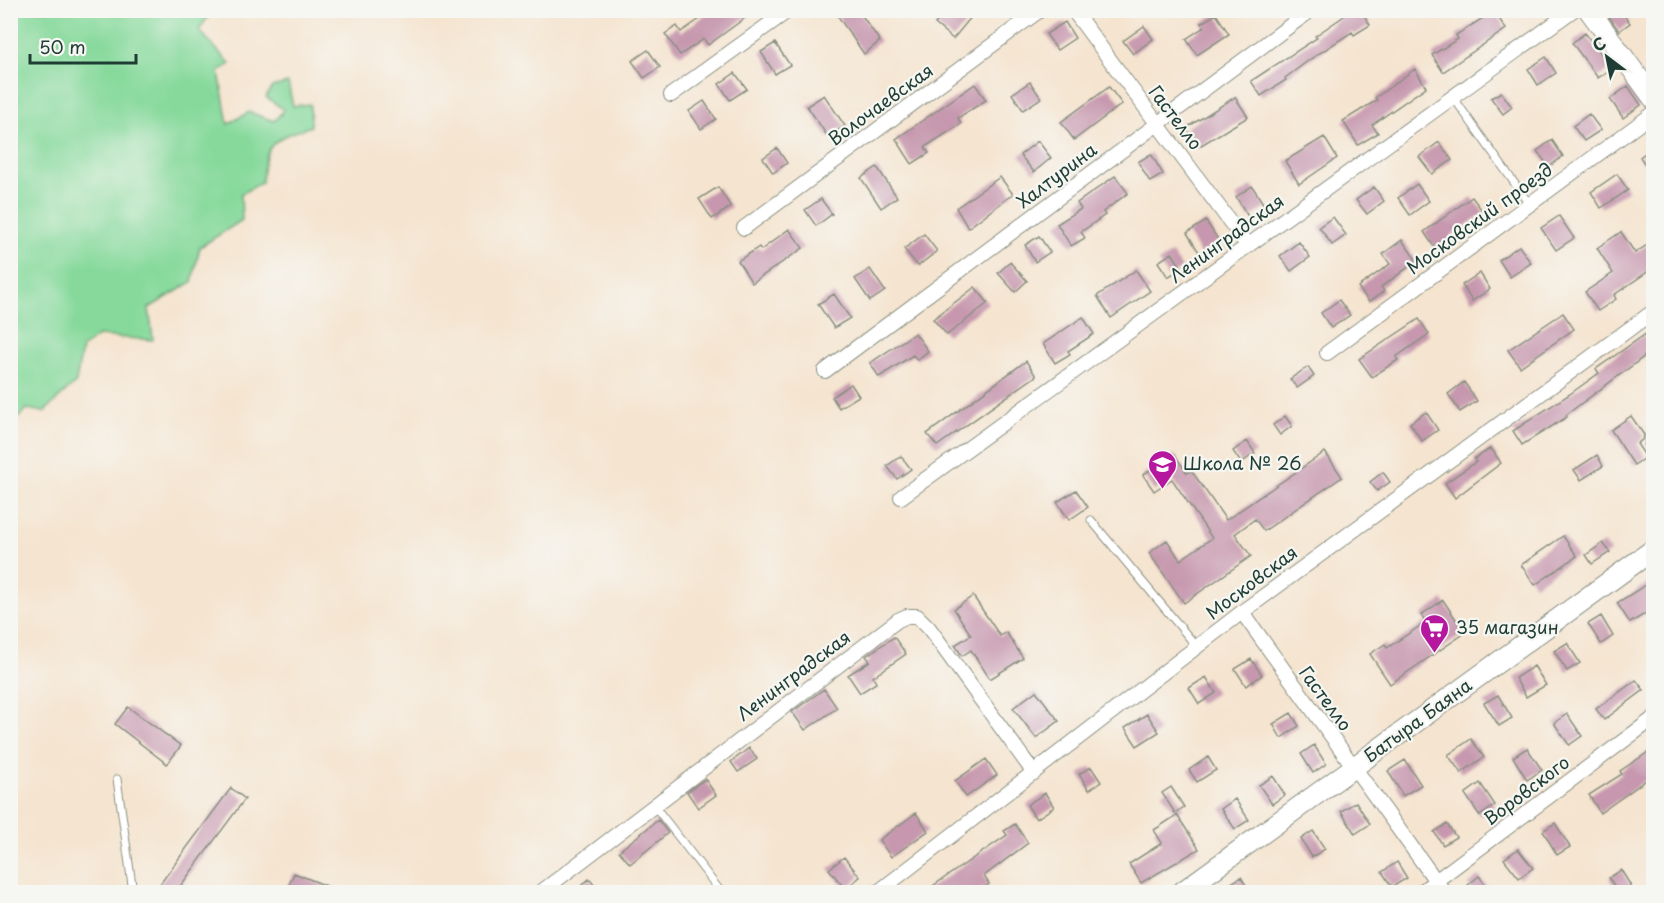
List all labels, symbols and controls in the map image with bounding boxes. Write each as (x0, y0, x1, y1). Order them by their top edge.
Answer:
scale bar (30, 27, 136, 65)
north arrow (1577, 27, 1637, 87)
text: С (1587, 30, 1610, 57)
text: 50 m (39, 33, 86, 60)
street label: Волочаевская (822, 56, 938, 151)
street label: Гастелло (1143, 79, 1209, 155)
street label: Халтурина (1010, 135, 1102, 214)
street label: Московский проезд (1400, 155, 1558, 280)
street label: Ленинградская (1163, 187, 1289, 289)
school or university icon: Школа № 26 (1146, 448, 1178, 490)
place label: Школа № 26 (1183, 449, 1301, 476)
street label: Московская (1200, 538, 1303, 625)
supermarket icon: 35 магазин (1419, 612, 1451, 654)
place label: 35 магазин (1456, 613, 1559, 640)
street label: Ленинградская (731, 623, 856, 726)
street label: Гастелло (1293, 660, 1359, 736)
street label: Батыра Баяна (1357, 671, 1478, 768)
street label: Воровского (1477, 748, 1575, 831)

